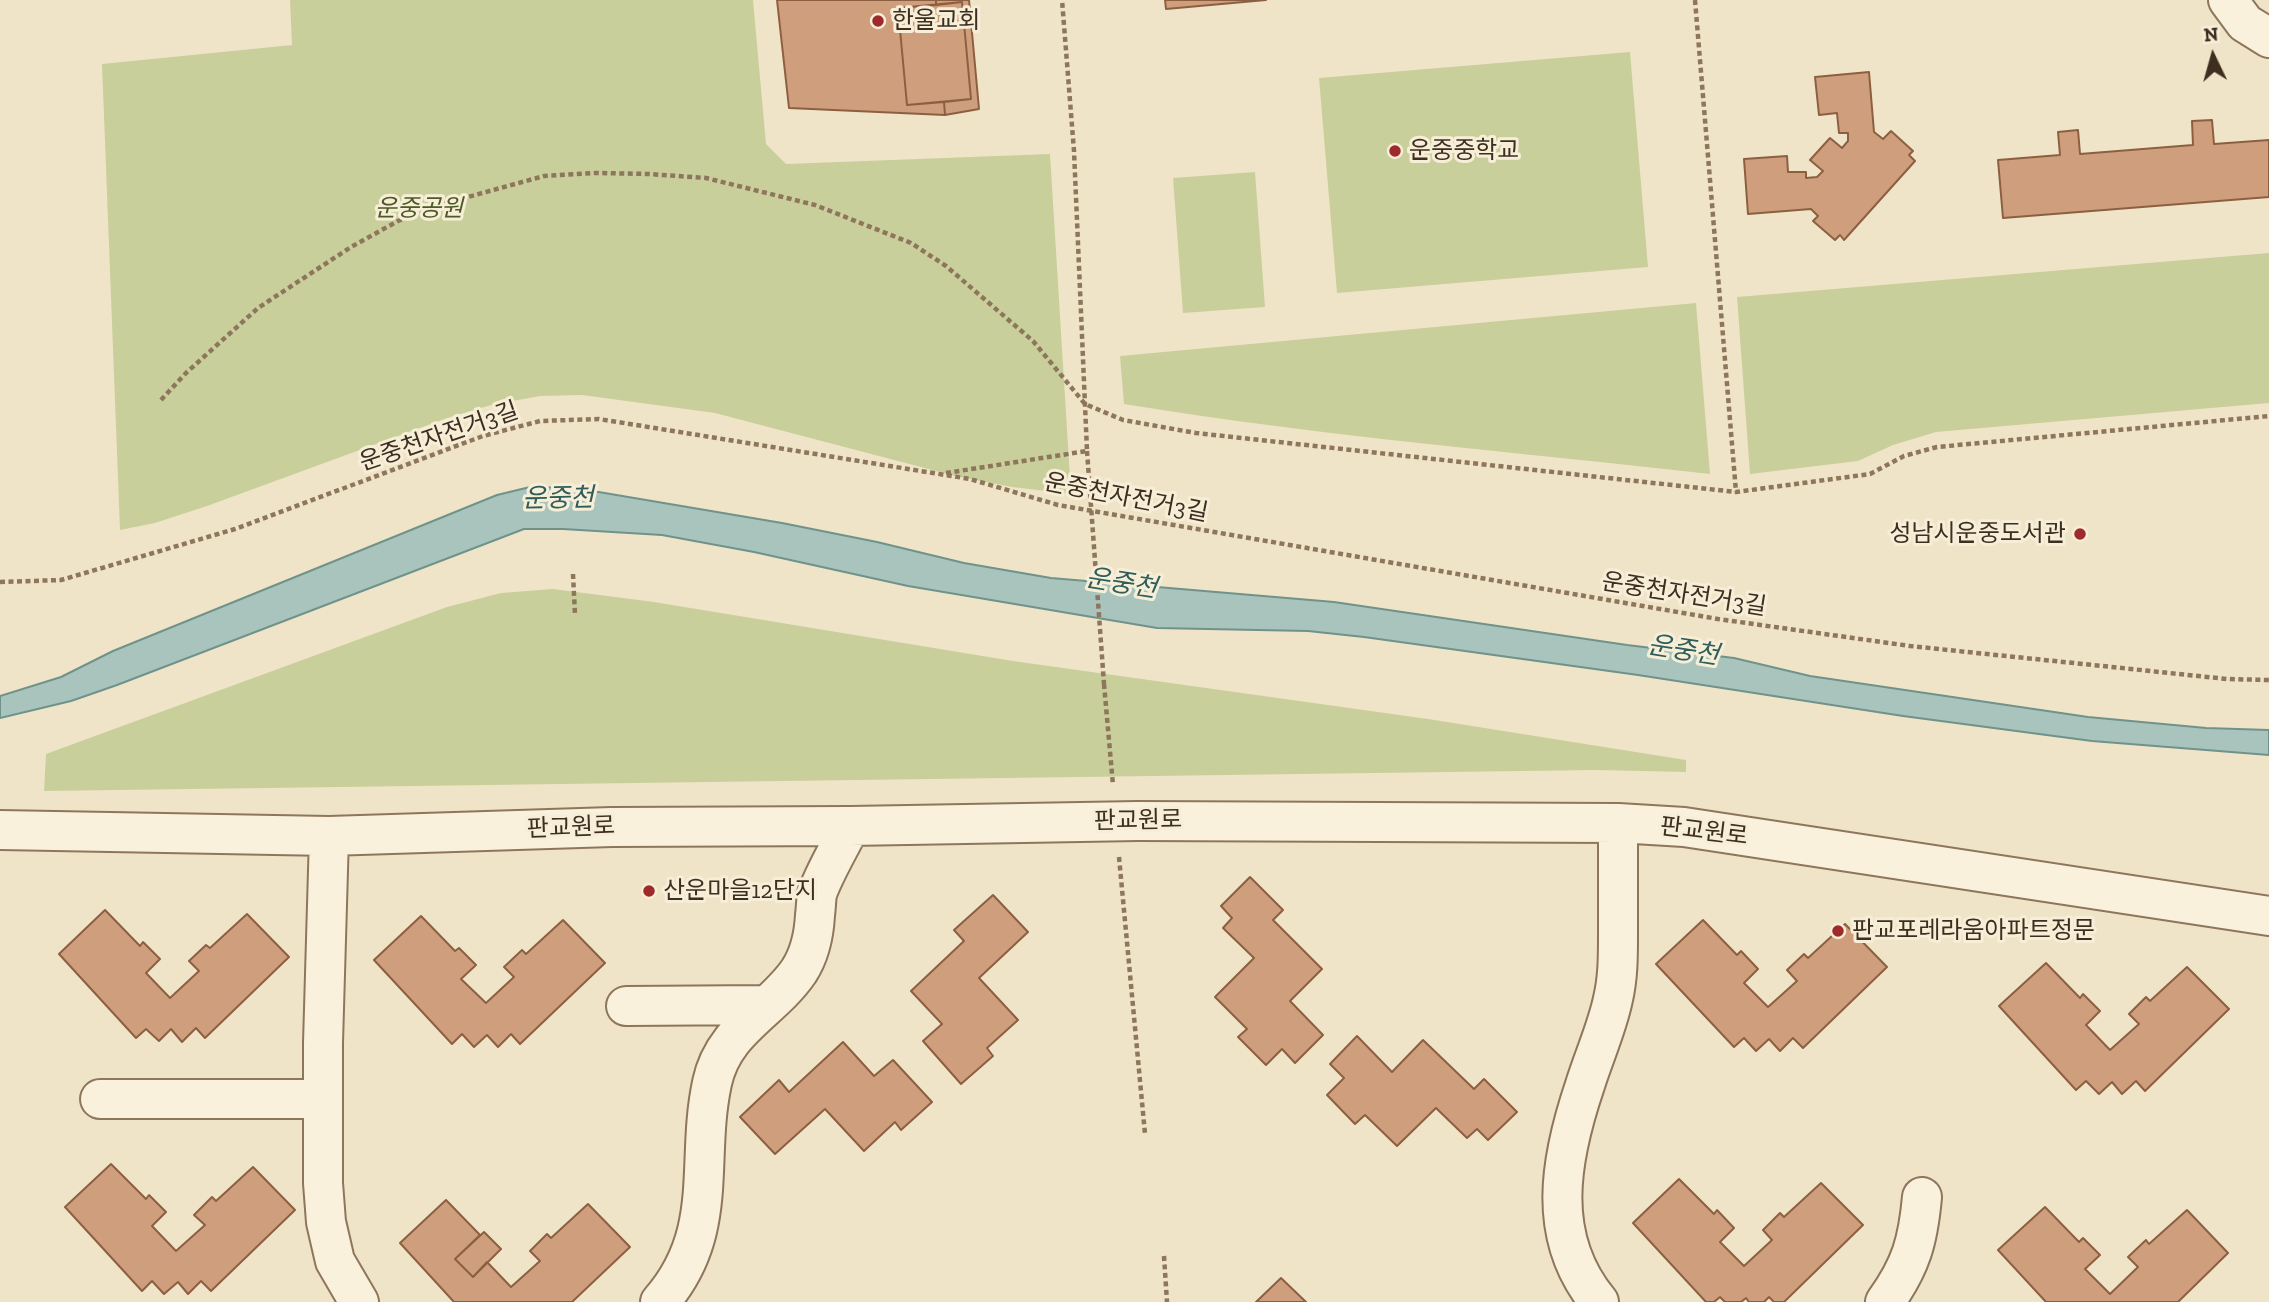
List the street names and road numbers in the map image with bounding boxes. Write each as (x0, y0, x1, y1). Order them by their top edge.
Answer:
street label: 운중천자전거3길 (356, 396, 522, 478)
street label: 운중천자전거3길 (1042, 468, 1210, 528)
street label: 운중천자전거3길 (1600, 568, 1768, 622)
street label: 판교원로 (1094, 806, 1182, 836)
street label: 판교원로 (526, 812, 616, 844)
street label: 판교원로 (1658, 812, 1750, 852)

